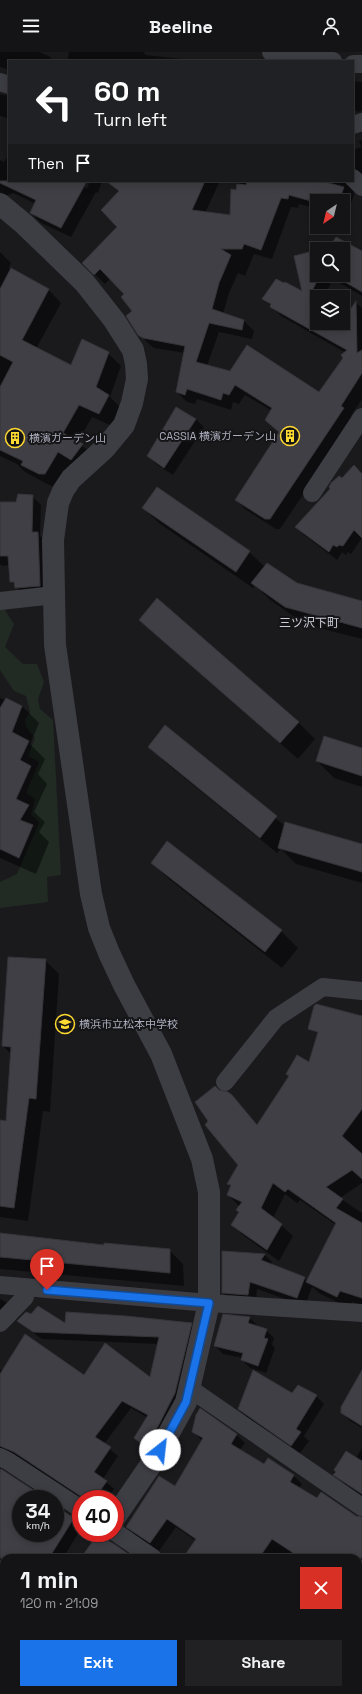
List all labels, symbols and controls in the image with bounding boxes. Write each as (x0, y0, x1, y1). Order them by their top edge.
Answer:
icon: menu (20, 15, 42, 37)
text: Beeline (149, 15, 213, 38)
icon: person (320, 15, 342, 37)
text: 60 m (94, 73, 160, 109)
icon: left (28, 76, 80, 128)
text: Turn left (94, 108, 167, 131)
icon: arrive (72, 152, 94, 174)
text: Then (28, 154, 64, 173)
north arrow (310, 194, 350, 234)
map controls (310, 194, 350, 330)
button: search (310, 242, 350, 282)
button: layers (310, 290, 350, 330)
building icon: CASSIA 横濱ガーデン山 (279, 425, 301, 447)
building icon: 横濱ガーデン山 (4, 427, 26, 449)
place label: CASSIA 横濱ガーデン山 (159, 429, 276, 443)
place label: 横濱ガーデン山 (29, 431, 106, 445)
district label: 三ツ沢下町 (279, 615, 339, 631)
school or university icon: 横浜市立松本中学校 (54, 1013, 76, 1035)
place label: 横浜市立松本中学校 (79, 1017, 178, 1031)
pin (30, 1249, 64, 1290)
icon: arrive (36, 1255, 58, 1277)
position arrow (139, 1429, 181, 1471)
speed limit sign: 40 (72, 1490, 124, 1542)
text: 34 (26, 1498, 50, 1524)
text: km/h (26, 1519, 50, 1532)
text: 1 min (20, 1564, 79, 1595)
button: close (300, 1567, 342, 1609)
text: 120 m · 21:09 (20, 1595, 98, 1612)
button: Exit (20, 1640, 177, 1686)
button: Share (185, 1640, 342, 1686)

